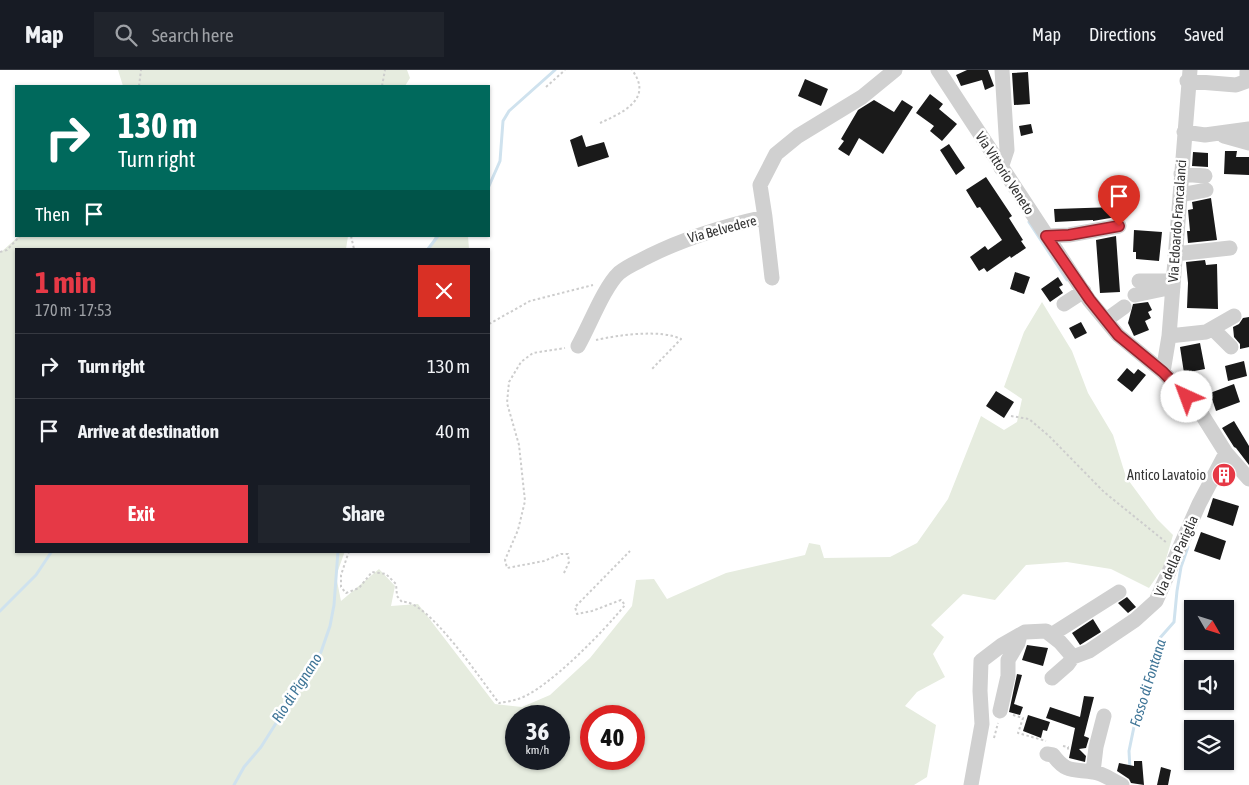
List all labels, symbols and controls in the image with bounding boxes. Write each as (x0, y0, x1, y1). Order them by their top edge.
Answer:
search box (94, 12, 444, 57)
text: Map (25, 21, 64, 48)
icon: search (112, 21, 140, 49)
text: Search here (152, 24, 234, 46)
text: Map (1032, 24, 1061, 45)
text: Directions (1089, 24, 1156, 45)
text: Saved (1184, 24, 1224, 45)
icon: right (35, 105, 100, 170)
text: 130 m (118, 105, 197, 145)
street label: Via Vittorio Veneto (972, 129, 1038, 217)
text: Turn right (118, 146, 195, 172)
street label: Via Edoardo Francalanci (1165, 159, 1189, 283)
pin (1098, 175, 1140, 226)
icon: arrive (1105, 182, 1133, 210)
icon: arrive (80, 200, 108, 228)
text: Then (35, 203, 70, 225)
street label: Via Belvedere (686, 212, 758, 246)
text: 1 min (35, 265, 96, 299)
button: close (418, 265, 470, 317)
text: 170 m · 17:53 (35, 301, 112, 319)
icon: right (35, 352, 63, 380)
text: Turn right (78, 355, 145, 377)
text: 130 m (427, 355, 470, 377)
position arrow (1160, 370, 1212, 422)
icon: arrive (35, 417, 63, 445)
text: Arrive at destination (78, 420, 219, 442)
text: 40 m (436, 420, 470, 442)
building icon: Antico Lavatoio (1211, 462, 1237, 488)
place label: Antico Lavatoio (1127, 467, 1206, 483)
button: Exit (35, 485, 248, 543)
button: Share (258, 485, 470, 543)
street label: Via della Pariglia (1151, 513, 1201, 599)
north arrow (1184, 600, 1234, 650)
map controls (1184, 600, 1234, 770)
water label: Fosso di Fontana (1126, 637, 1169, 729)
water label: Rio di Pignano (268, 650, 325, 725)
button: sound (1184, 660, 1234, 710)
speed limit sign: 40 (580, 705, 645, 770)
text: 36 (526, 717, 549, 745)
button: layers (1184, 720, 1234, 770)
text: km/h (526, 743, 549, 757)

